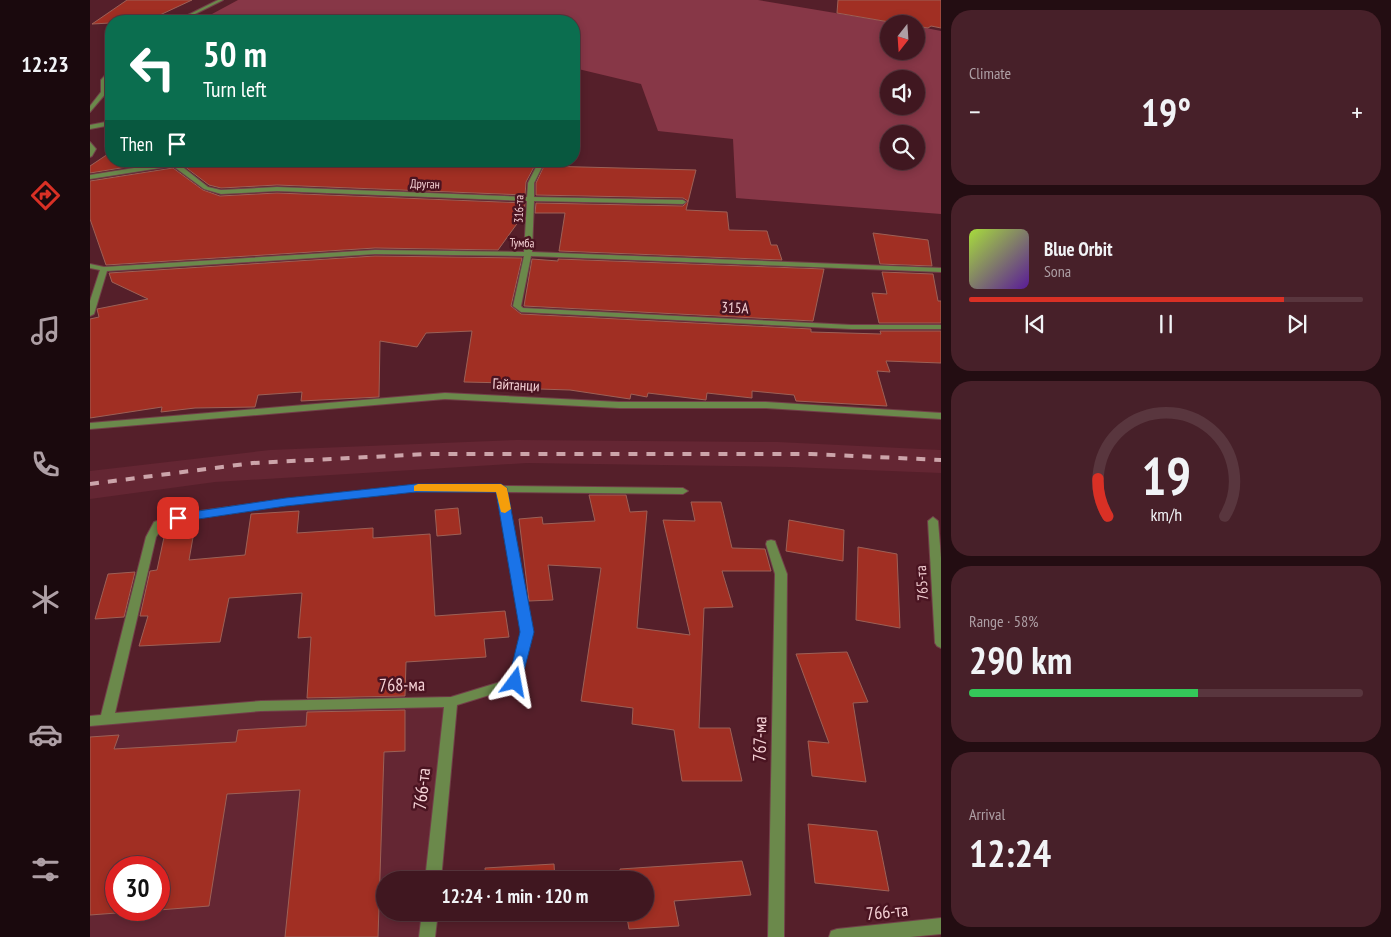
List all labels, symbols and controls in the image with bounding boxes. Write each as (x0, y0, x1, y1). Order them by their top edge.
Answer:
north arrow (880, 15, 925, 60)
map controls (880, 15, 925, 170)
text: 50 m (203, 31, 267, 77)
icon: left (120, 35, 185, 100)
text: 12:23 (21, 50, 69, 78)
text: Climate (969, 63, 1011, 83)
button: sound (880, 70, 925, 115)
text: Turn left (203, 75, 267, 103)
text: 19° (1141, 87, 1191, 136)
text: − (969, 93, 981, 130)
text: + (1351, 93, 1363, 130)
button: search (880, 125, 925, 170)
icon: arrive (163, 130, 191, 158)
text: Then (120, 132, 153, 156)
street label: Друган (410, 175, 440, 192)
icon: directions (28, 178, 63, 213)
street label: 316-та (511, 194, 526, 223)
street label: Тумба (509, 235, 535, 250)
text: Blue Orbit (1044, 237, 1113, 261)
text: Sona (1044, 261, 1071, 281)
street label: 315А (721, 297, 750, 318)
icon: previous (1021, 310, 1049, 338)
icon: pause (1152, 310, 1180, 338)
icon: next (1283, 310, 1311, 338)
icon: music (28, 313, 63, 348)
street label: Гайтанци (492, 374, 540, 395)
text: 19 (1141, 442, 1191, 509)
icon: phone (28, 447, 63, 482)
pin (157, 497, 199, 539)
text: km/h (1150, 503, 1182, 526)
icon: arrive (164, 504, 192, 532)
street label: 765-та (911, 565, 932, 601)
icon: climate (28, 582, 63, 617)
text: Range · 58% (969, 611, 1038, 631)
text: 290 km (969, 635, 1072, 684)
position arrow (488, 655, 540, 707)
street label: 768-ма (379, 673, 425, 696)
street label: 767-ма (748, 716, 771, 762)
icon: car (28, 717, 63, 752)
street label: 766-та (408, 767, 435, 811)
text: Arrival (969, 804, 1005, 824)
text: 12:24 (969, 828, 1051, 877)
icon: filters (28, 852, 63, 887)
speed limit sign: 30 (105, 856, 170, 921)
text: 12:24 · 1 min · 120 m (442, 884, 588, 908)
street label: 766-та (865, 898, 909, 925)

